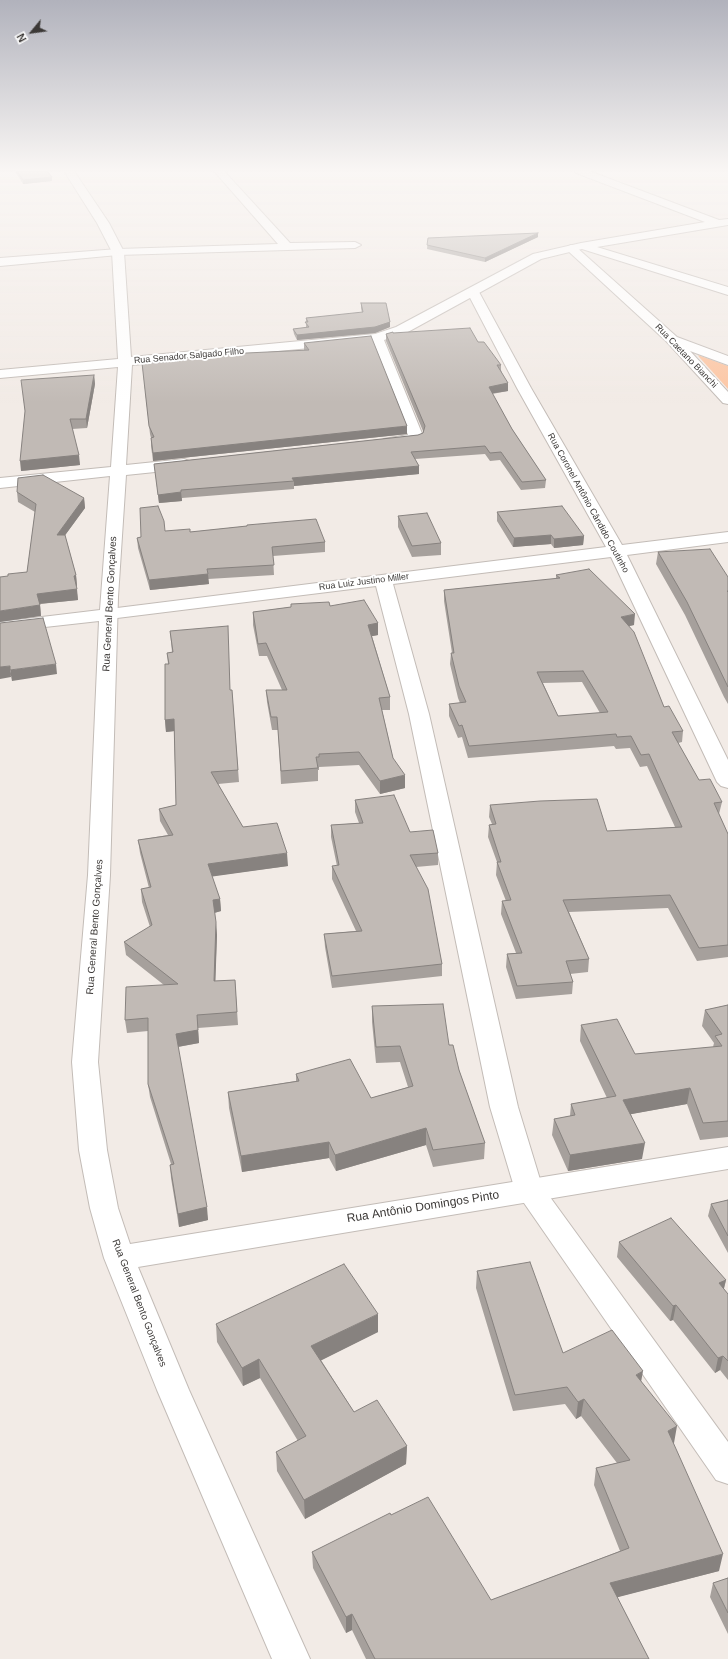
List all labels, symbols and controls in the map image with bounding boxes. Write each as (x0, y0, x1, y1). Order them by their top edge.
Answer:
north arrow (12, 12, 52, 52)
text: N (14, 31, 29, 44)
street label: Rua Caetano Bianchi (653, 322, 719, 390)
street label: Rua Senador Salgado Filho (133, 346, 245, 366)
street label: Rua Coronel Antônio Cândido Coutinho (545, 431, 631, 575)
street label: Rua General Bento Gonçalves (100, 536, 120, 672)
street label: Rua Luiz Justino Miller (318, 571, 410, 593)
street label: Rua General Bento Gonçalves (84, 859, 106, 995)
street label: Rua Antônio Domingos Pinto (346, 1188, 500, 1226)
street label: Rua General Bento Gonçalves (109, 1238, 169, 1368)

